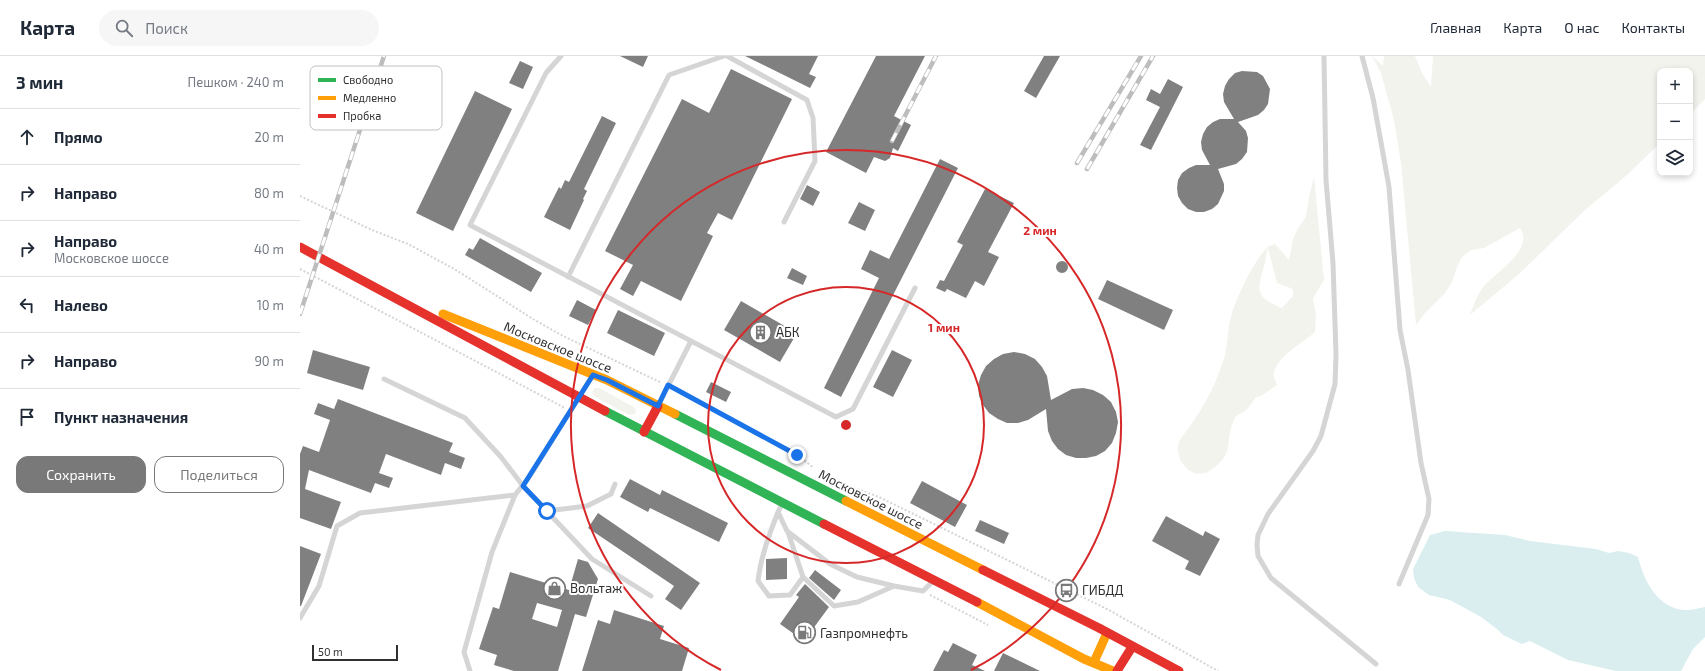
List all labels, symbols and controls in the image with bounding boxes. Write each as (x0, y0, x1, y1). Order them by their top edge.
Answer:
search box (99, 10, 379, 46)
text: Карта (20, 16, 75, 39)
icon: search (113, 17, 135, 39)
text: Поиск (145, 19, 188, 37)
text: Главная (1430, 19, 1481, 36)
text: Карта (1503, 19, 1542, 36)
text: О нас (1564, 19, 1600, 36)
text: Контакты (1622, 19, 1685, 36)
legend (310, 66, 442, 130)
map controls (1657, 68, 1693, 176)
button: + (1657, 68, 1693, 104)
text: 3 мин (16, 72, 63, 92)
text: Свободно (343, 73, 393, 86)
text: Пешком · 240 m (187, 74, 284, 90)
text: Медленно (343, 91, 396, 104)
button: − (1657, 104, 1693, 140)
text: Пробка (343, 109, 381, 122)
icon: ahead (16, 126, 38, 148)
text: Прямо (54, 128, 103, 146)
text: 20 m (255, 129, 284, 145)
button: layers (1657, 140, 1693, 176)
icon: right (16, 182, 38, 204)
text: Направо (54, 184, 117, 202)
text: 80 m (254, 185, 284, 201)
text: 2 мин (1023, 223, 1057, 237)
text: Направо (54, 232, 117, 250)
icon: right (16, 238, 38, 260)
text: 40 m (254, 241, 284, 257)
text: Московское шоссе (54, 250, 169, 266)
icon: left (16, 294, 38, 316)
text: Налево (54, 296, 108, 314)
text: 10 m (257, 297, 284, 313)
street label: Московское шоссе (502, 318, 614, 376)
building icon: АБК (748, 319, 774, 345)
text: 1 мин (928, 320, 960, 334)
place label: АБК (776, 324, 800, 340)
icon: right (16, 350, 38, 372)
text: Направо (54, 352, 117, 370)
text: 90 m (254, 353, 284, 369)
icon: arrive (16, 406, 38, 428)
text: Пункт назначения (54, 408, 188, 426)
centre of rings (839, 418, 853, 432)
route end (788, 446, 806, 464)
button: Сохранить (16, 456, 146, 493)
button: Поделиться (154, 456, 284, 493)
street label: Московское шоссе (816, 466, 926, 532)
route start (538, 502, 556, 520)
shop icon: Вольтаж (542, 575, 568, 601)
bus stop icon: ГИБДД (1053, 577, 1079, 603)
place label: Вольтаж (570, 580, 622, 596)
place label: ГИБДД (1082, 582, 1124, 598)
fuel station icon: Газпромнефть (791, 620, 817, 646)
place label: Газпромнефть (820, 625, 908, 641)
scale bar (312, 643, 398, 662)
text: 50 m (318, 645, 343, 658)

